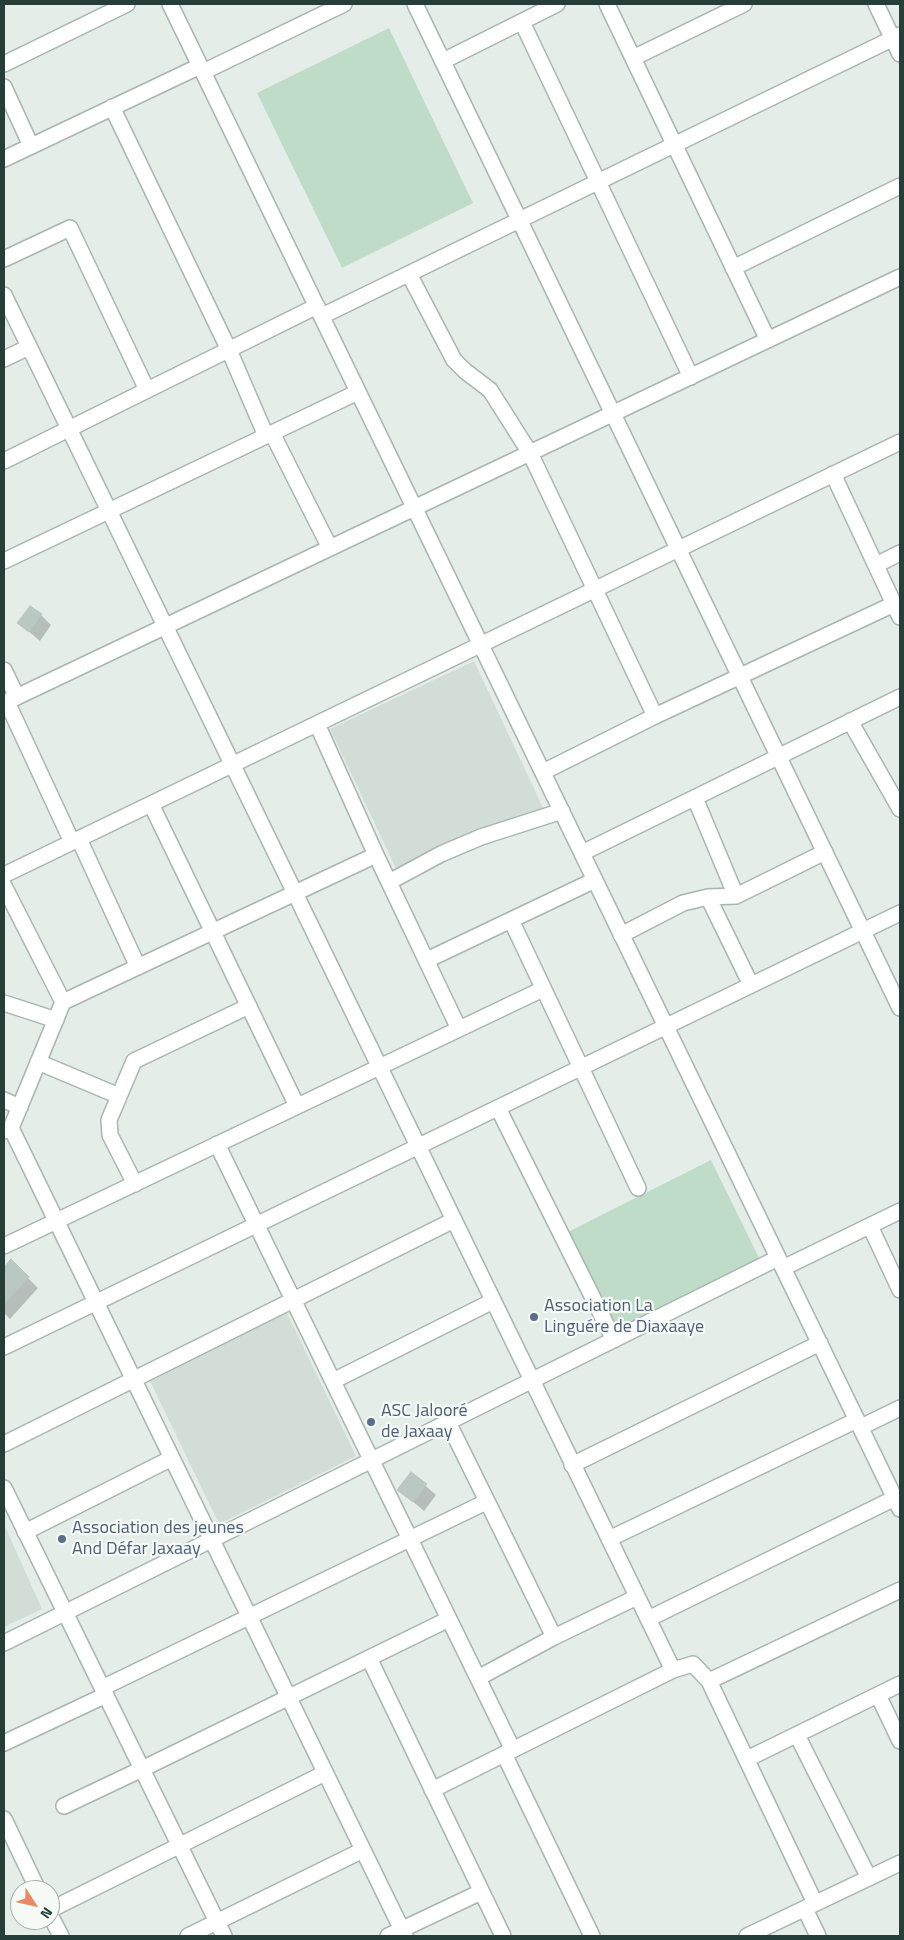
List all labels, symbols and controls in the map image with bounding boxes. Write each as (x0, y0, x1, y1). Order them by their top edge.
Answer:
place label: Association La Linguére de Diaxaaye (544, 1296, 704, 1338)
marker: Association La Linguére de Diaxaaye (528, 1311, 540, 1323)
place label: ASC Jalooré de Jaxaay (381, 1401, 468, 1444)
marker: ASC Jalooré de Jaxaay (365, 1416, 377, 1428)
place label: Association des jeunes And Défar Jaxaay (72, 1518, 244, 1560)
marker: Association des jeunes And Défar Jaxaay (56, 1533, 68, 1545)
north arrow (10, 1880, 60, 1930)
text: N (35, 1903, 58, 1923)

